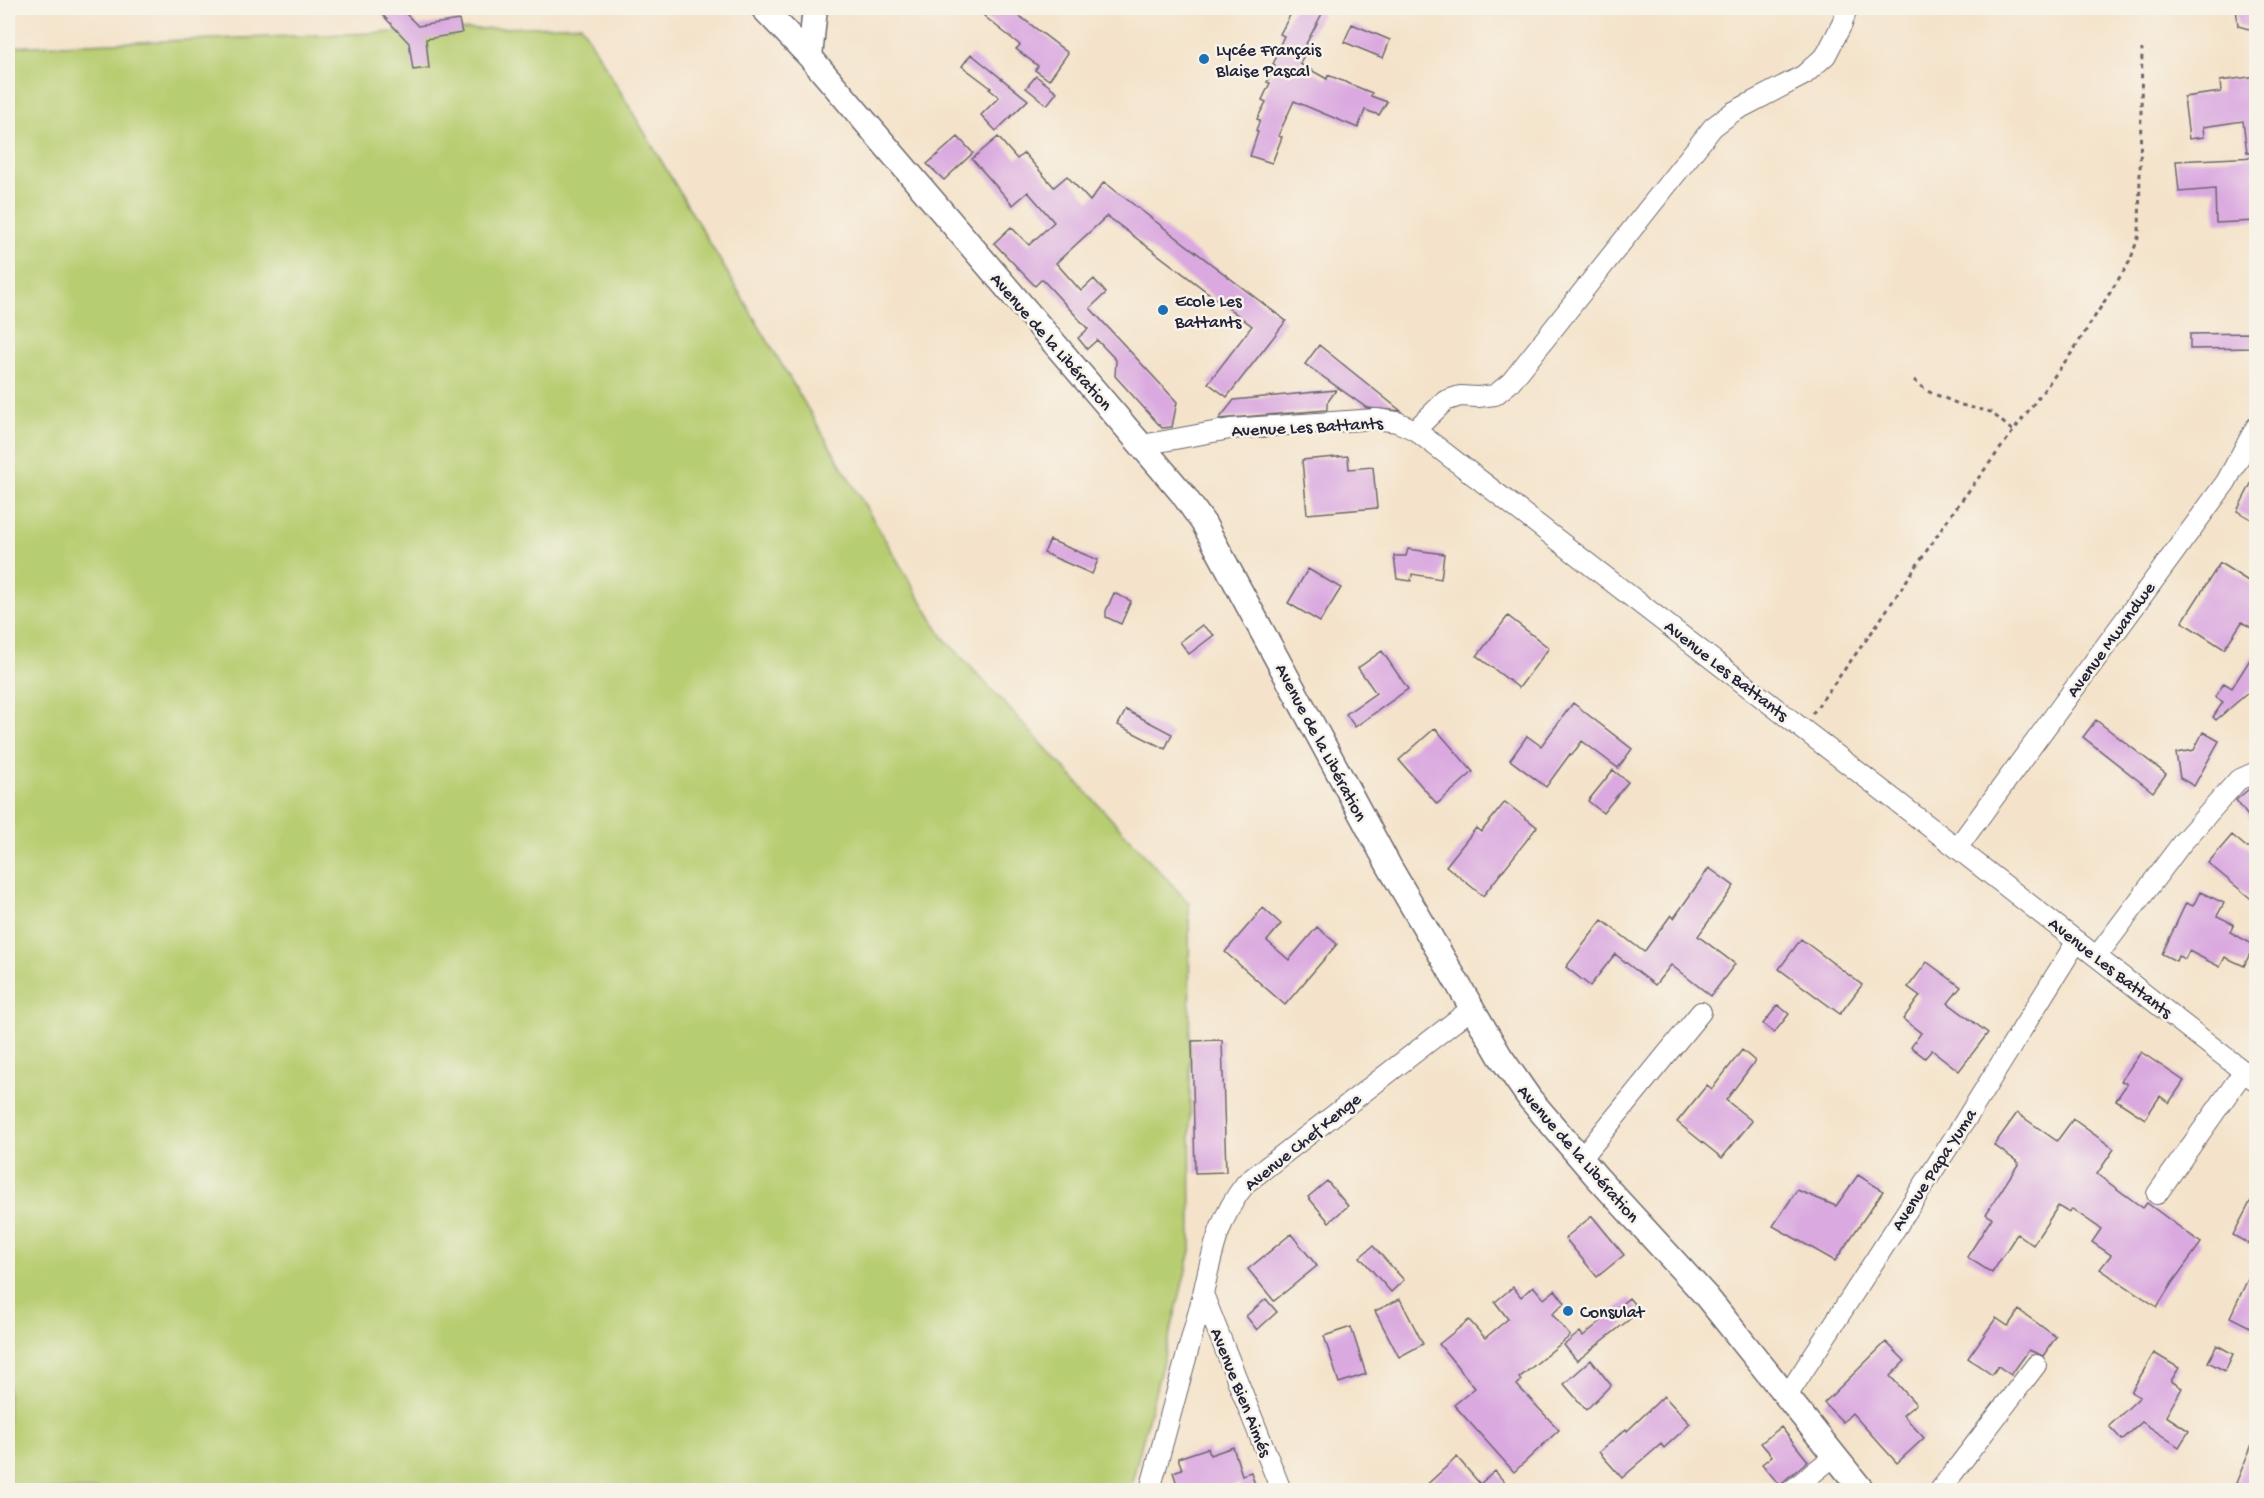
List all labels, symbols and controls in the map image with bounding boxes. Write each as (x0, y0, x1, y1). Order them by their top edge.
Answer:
place label: Lycée Français Blaise Pascal (1215, 41, 1323, 83)
marker: Lycée Français Blaise Pascal (1197, 52, 1211, 66)
street label: Avenue de la Libération (985, 270, 1116, 416)
place label: Ecole Les Battants (1174, 292, 1243, 334)
marker: Ecole Les Battants (1156, 303, 1170, 317)
street label: Avenue Les Battants (1231, 414, 1385, 443)
street label: Avenue Mwandwe (2063, 578, 2161, 702)
street label: Avenue Les Battants (1659, 617, 1793, 728)
street label: Avenue de la Libération (1269, 661, 1370, 826)
street label: Avenue Les Battants (2043, 914, 2177, 1025)
street label: Avenue de la Libération (1512, 1082, 1643, 1228)
street label: Avenue Chef Kenge (1241, 1089, 1367, 1196)
street label: Avenue Papa Yuma (1888, 1105, 1983, 1235)
place label: Consulat (1580, 1303, 1646, 1324)
marker: Consulat (1561, 1304, 1575, 1318)
street label: Avenue Bien Aimés (1204, 1326, 1276, 1462)

